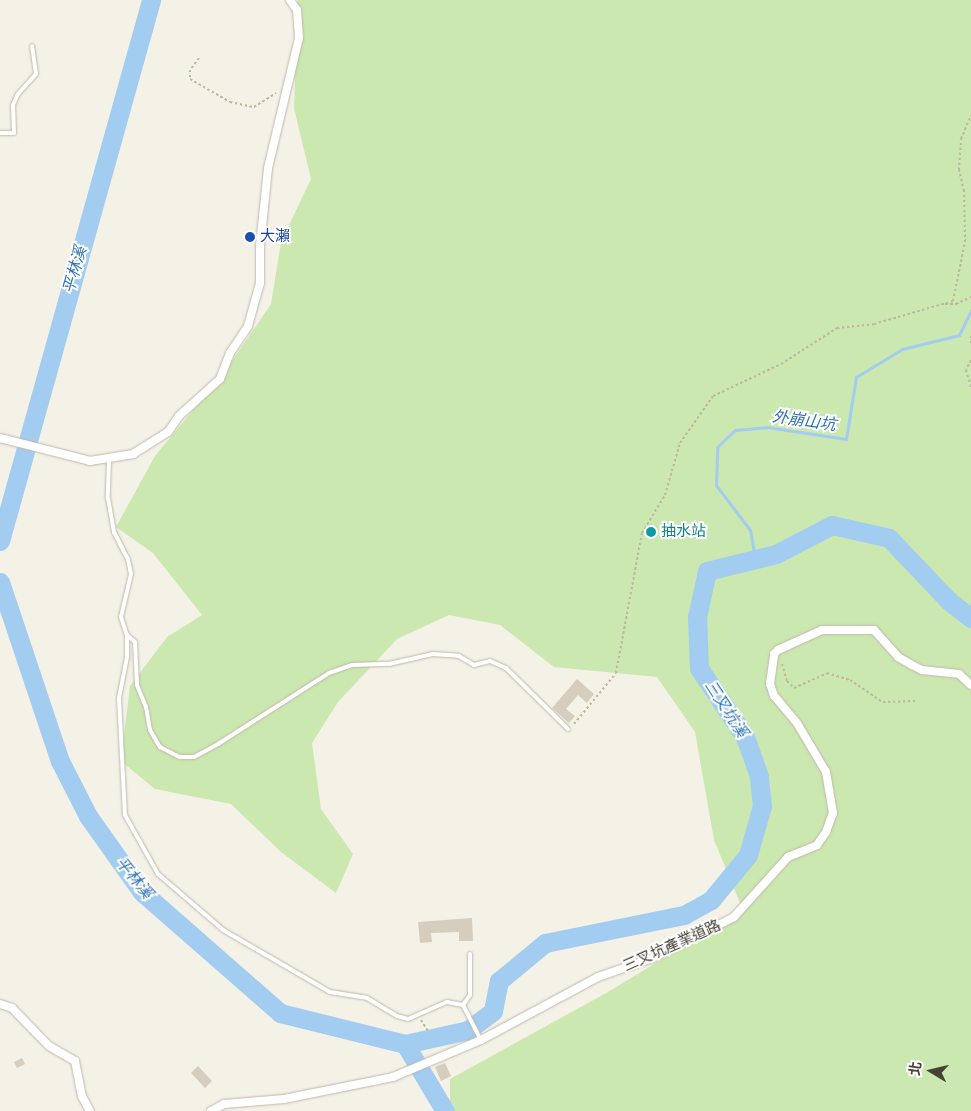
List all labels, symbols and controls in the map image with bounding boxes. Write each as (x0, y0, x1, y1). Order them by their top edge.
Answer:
place label: 大瀨 (260, 228, 290, 246)
marker: 大瀨 (244, 231, 256, 243)
water label: 平林溪 (59, 244, 91, 296)
water label: 外崩山坑 (771, 407, 837, 435)
place label: 抽水站 (661, 523, 706, 541)
marker: 抽水站 (645, 526, 657, 538)
water label: 三叉坑溪 (701, 677, 751, 741)
water label: 平林溪 (111, 853, 157, 903)
street label: 三叉坑產業道路 (620, 916, 724, 976)
north arrow (906, 1046, 956, 1096)
text: 北 (906, 1060, 925, 1077)

